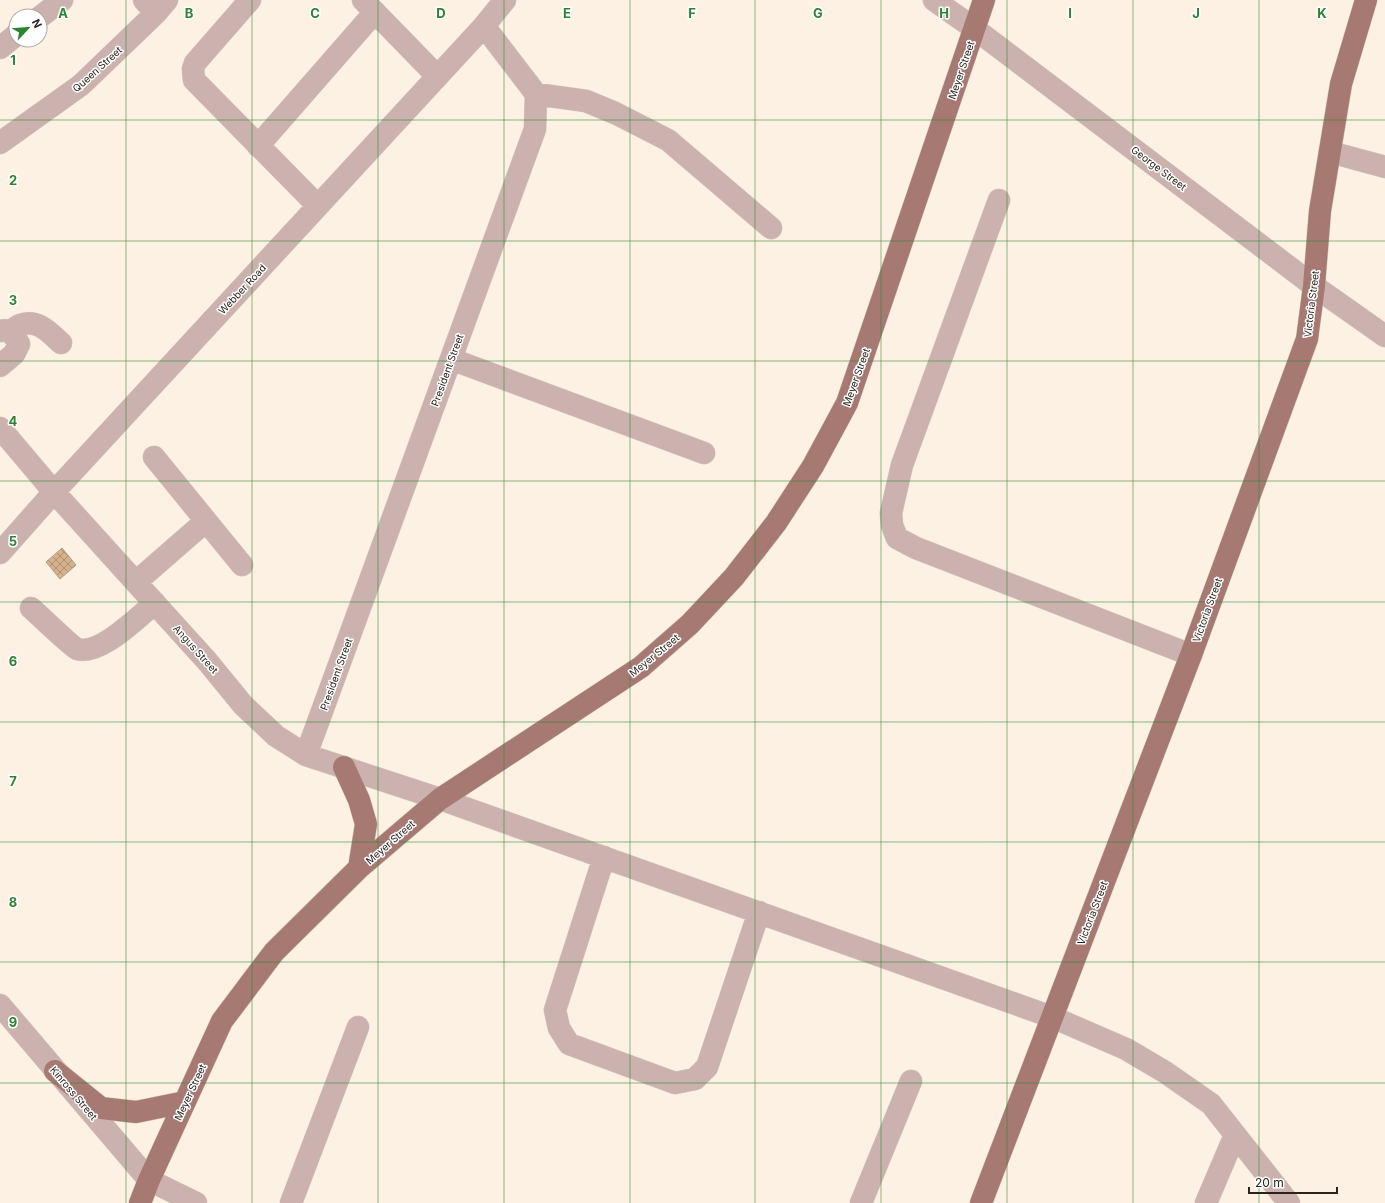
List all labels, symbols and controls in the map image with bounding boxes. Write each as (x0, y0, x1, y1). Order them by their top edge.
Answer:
text: A (58, 5, 68, 21)
text: B (185, 5, 194, 21)
text: C (310, 5, 320, 21)
text: D (436, 5, 446, 21)
text: E (563, 5, 571, 21)
text: F (688, 5, 696, 21)
text: G (813, 5, 823, 21)
text: H (939, 5, 949, 21)
text: I (1068, 5, 1072, 21)
text: J (1192, 5, 1200, 21)
text: K (1317, 5, 1327, 21)
north arrow (8, 8, 48, 48)
text: N (29, 17, 45, 30)
street label: Meyer Street (945, 39, 977, 101)
street label: Queen Street (70, 43, 125, 94)
text: 1 (10, 52, 16, 68)
street label: George Street (1129, 143, 1189, 193)
text: 2 (9, 172, 17, 188)
street label: Webber Road (216, 262, 268, 316)
street label: Victoria Street (1301, 269, 1321, 338)
text: 3 (9, 292, 17, 308)
street label: President Street (428, 332, 466, 408)
street label: Meyer Street (840, 346, 872, 408)
text: 4 (9, 413, 18, 429)
text: 5 (9, 533, 17, 549)
street label: Victoria Street (1190, 576, 1224, 644)
street label: Angus Street (171, 622, 221, 676)
street label: Meyer Street (627, 631, 682, 679)
street label: President Street (317, 636, 355, 712)
text: 6 (9, 653, 17, 669)
text: 7 (9, 773, 17, 789)
street label: Meyer Street (363, 817, 417, 866)
street label: Victoria Street (1074, 879, 1110, 947)
text: 8 (9, 894, 17, 910)
text: 9 (9, 1014, 17, 1030)
street label: Meyer Street (172, 1061, 209, 1122)
street label: Kinross Street (48, 1064, 100, 1123)
scale bar (1249, 1169, 1337, 1195)
text: 20 m (1255, 1175, 1284, 1190)

